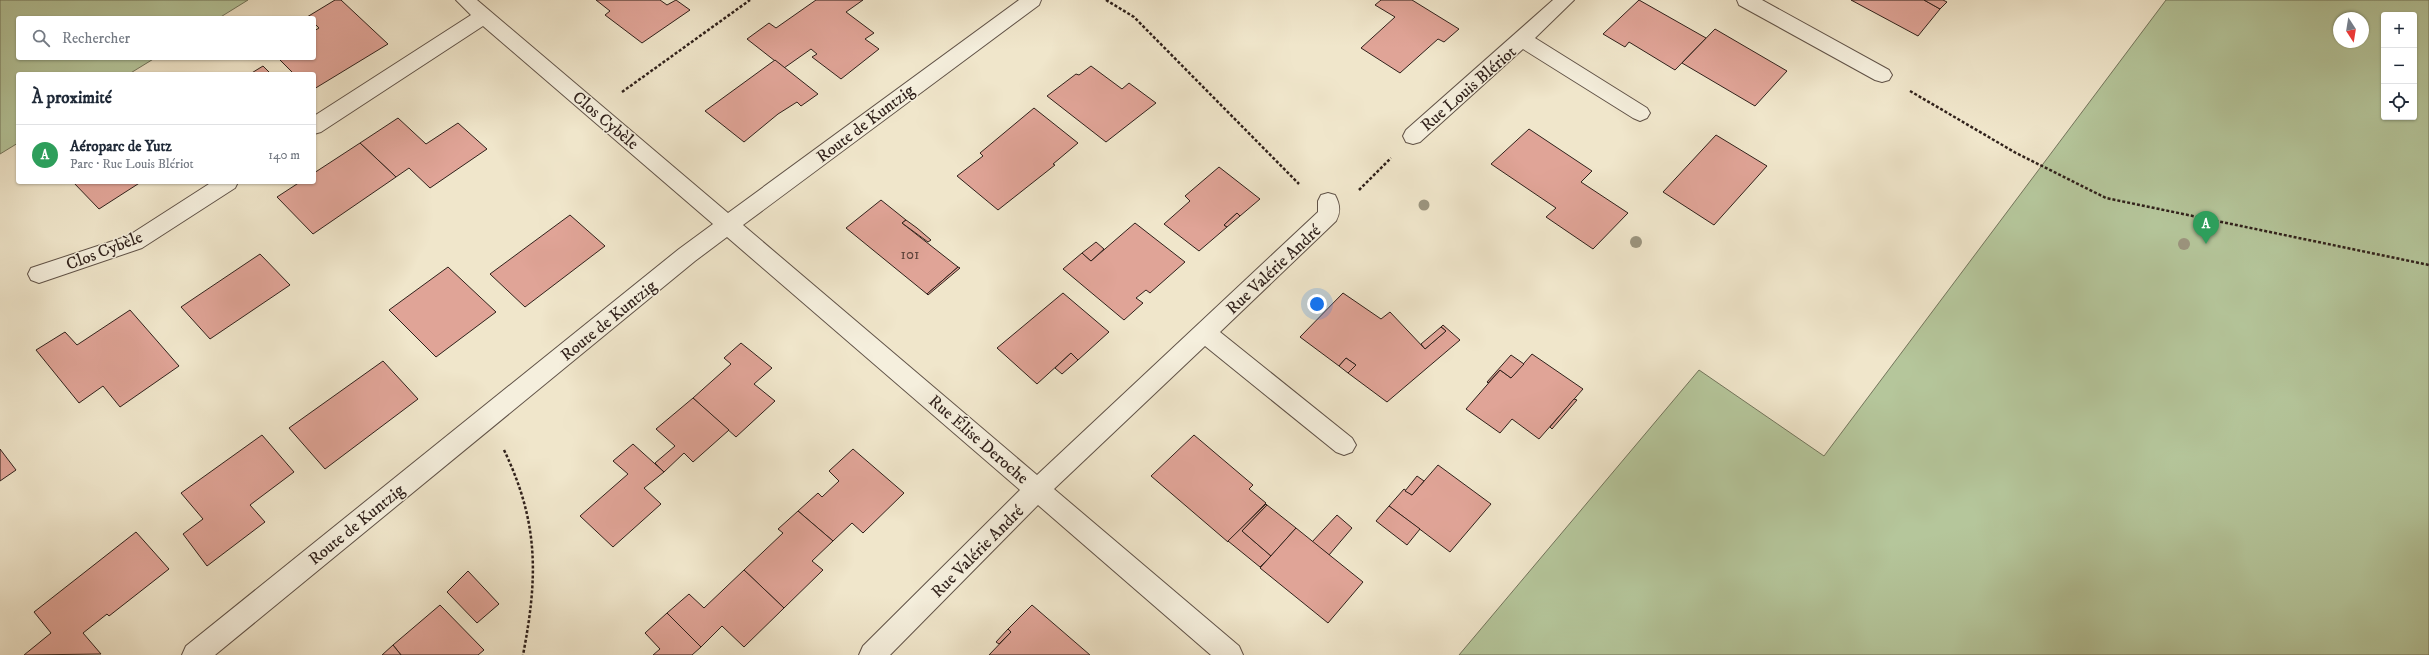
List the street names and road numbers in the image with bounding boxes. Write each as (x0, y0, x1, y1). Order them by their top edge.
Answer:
street label: Rue Louis Blériot (1416, 41, 1521, 136)
street label: Route de Kuntzig (812, 79, 920, 168)
street label: Clos Cybèle (568, 87, 643, 155)
street label: Rue Valérie André (1222, 220, 1326, 319)
street label: Clos Cybèle (63, 226, 146, 276)
street label: Route de Kuntzig (556, 275, 662, 366)
street label: Rue Élise Deroche (924, 390, 1033, 489)
street label: Route de Kuntzig (304, 479, 410, 570)
street label: Rue Valérie André (927, 501, 1029, 603)

